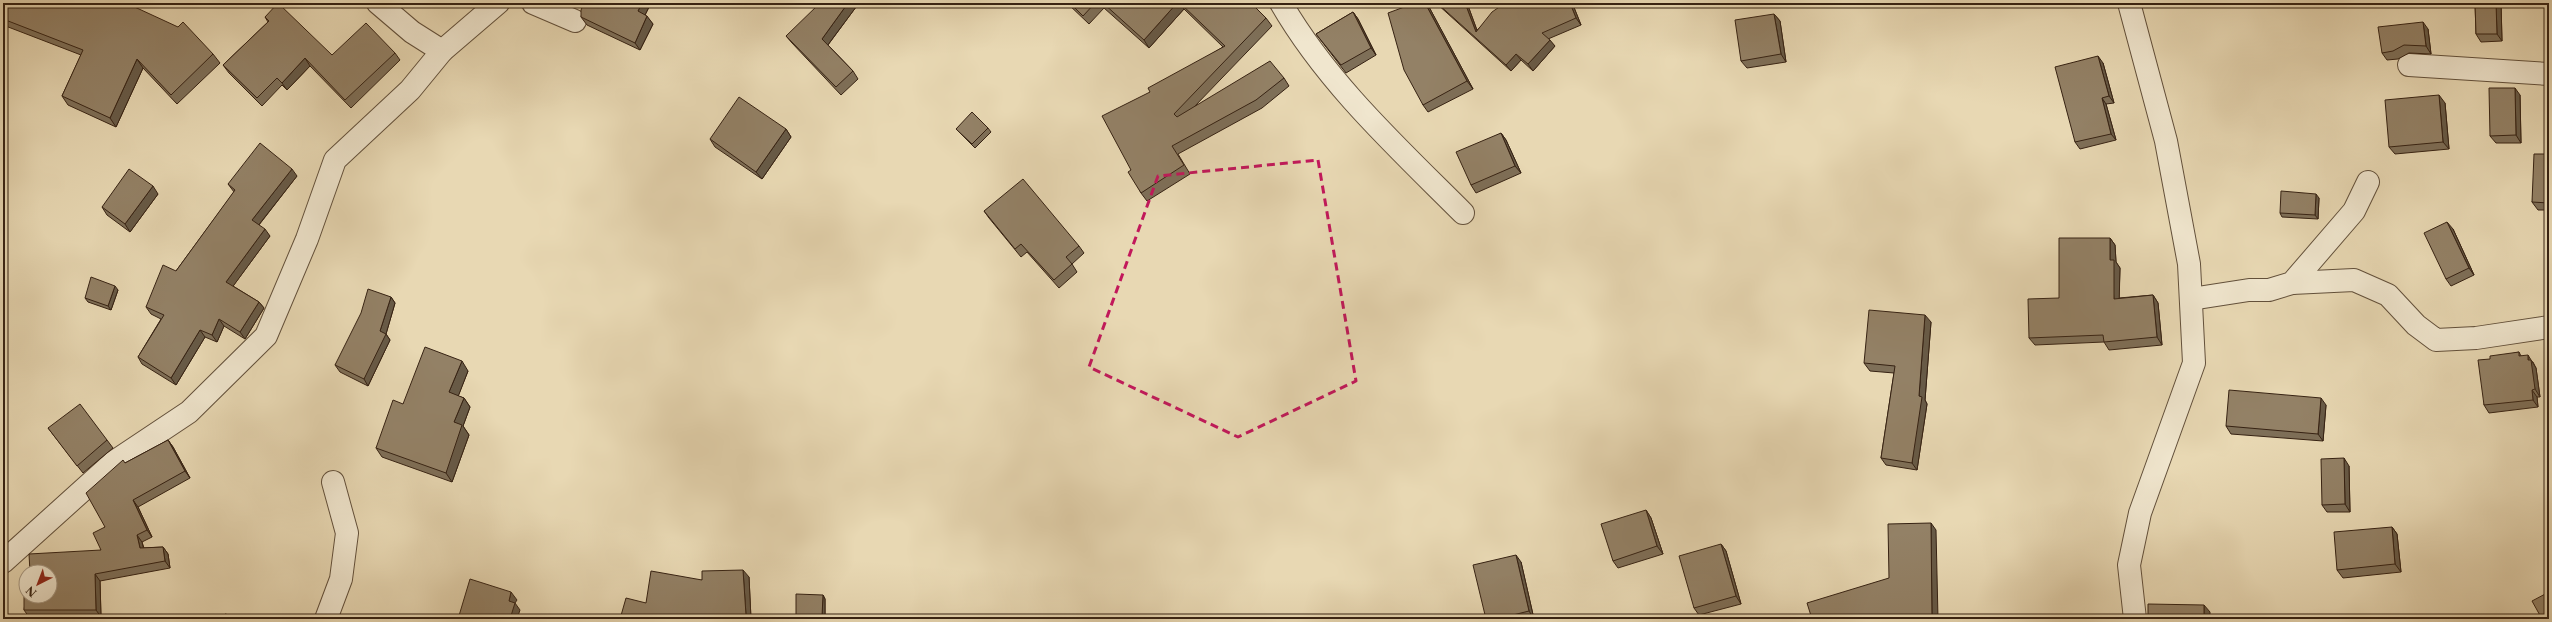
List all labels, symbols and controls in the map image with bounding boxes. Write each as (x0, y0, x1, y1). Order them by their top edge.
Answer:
north arrow (18, 564, 58, 604)
text: N (23, 583, 40, 600)

